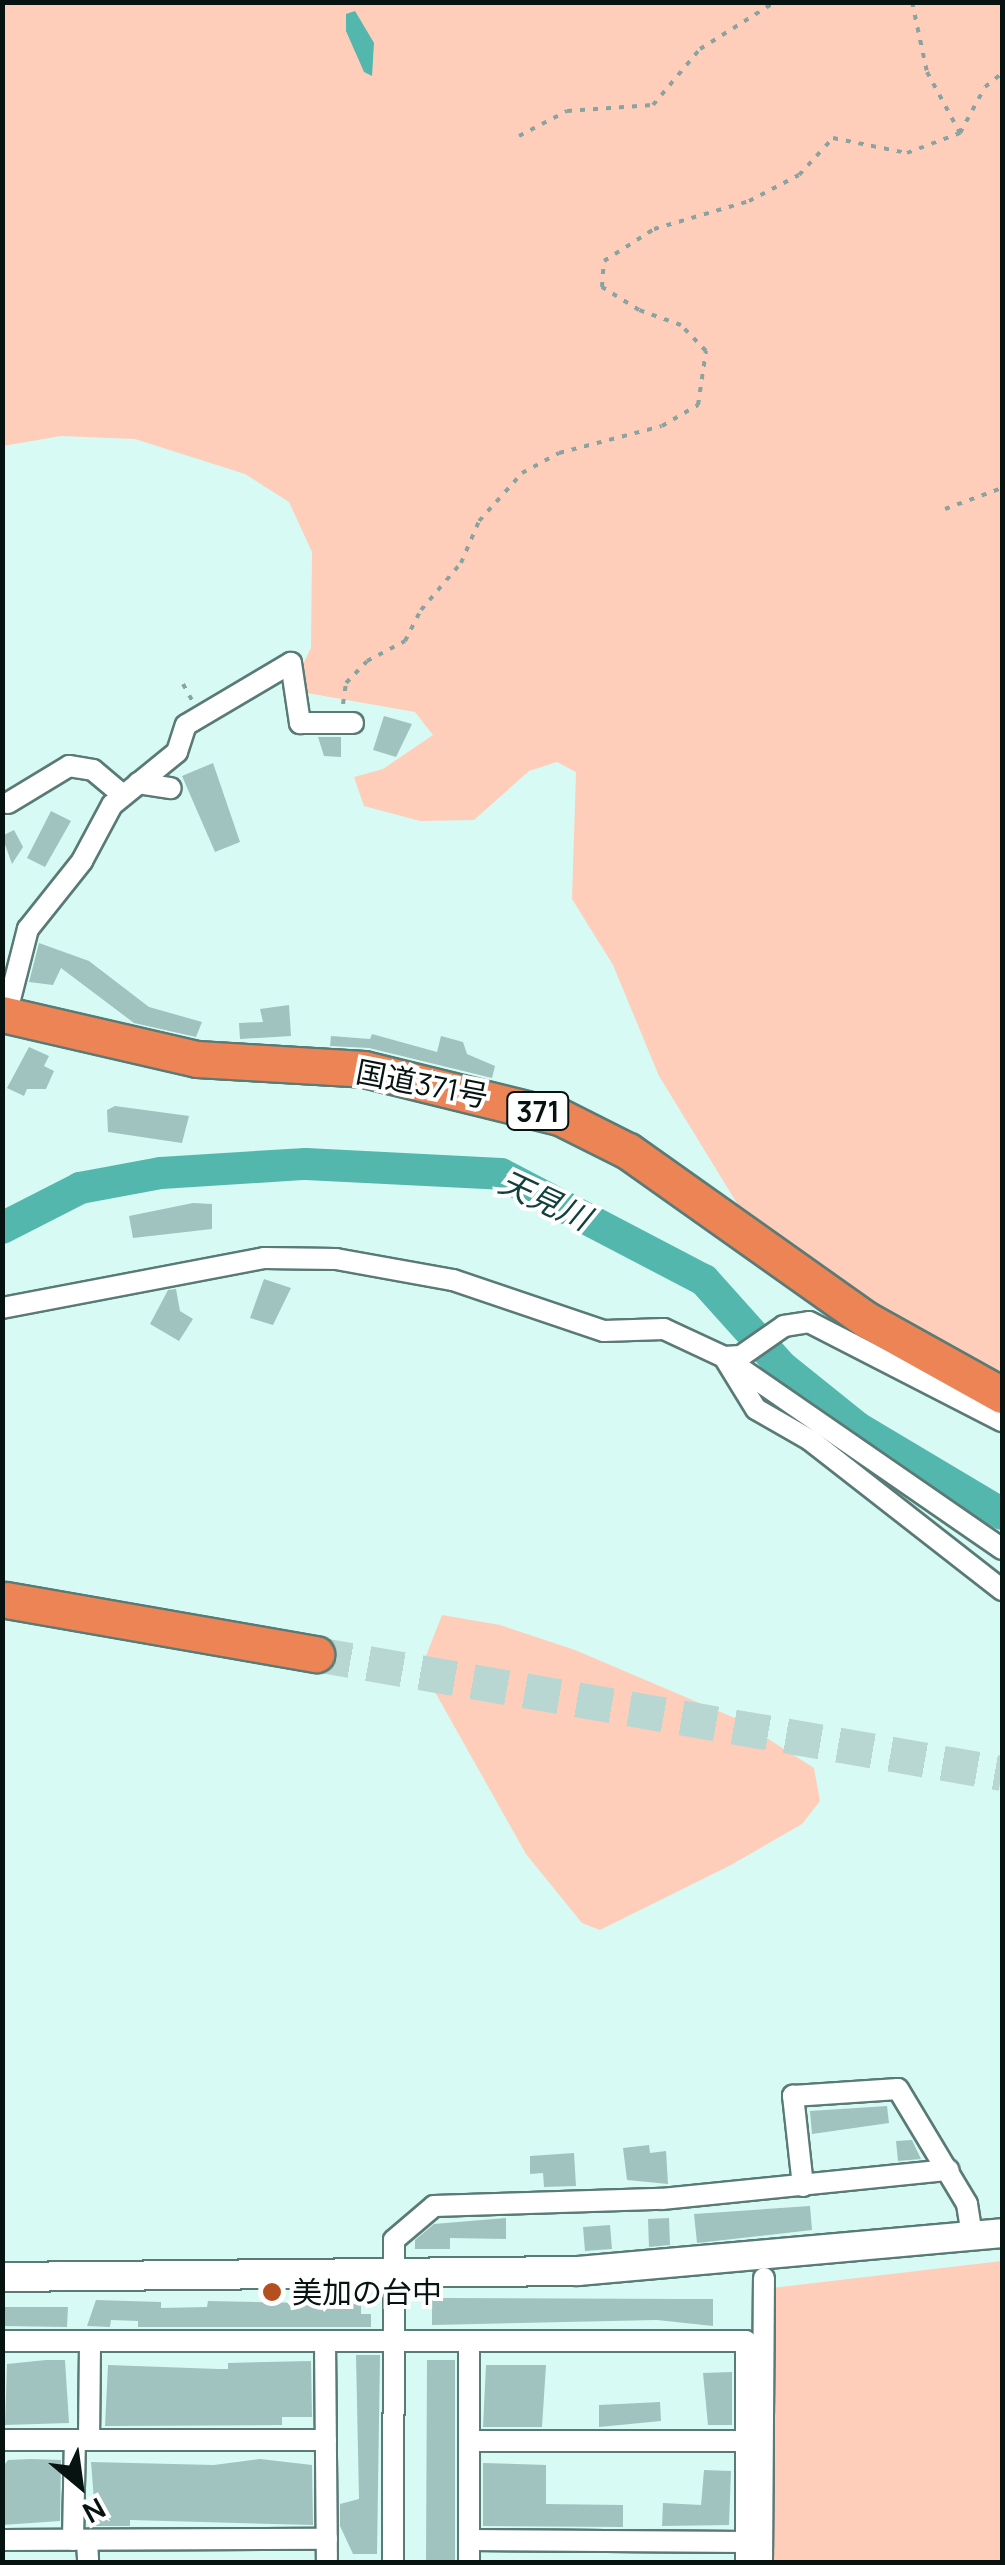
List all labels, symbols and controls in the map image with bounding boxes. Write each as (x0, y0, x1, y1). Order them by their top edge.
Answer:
street label: 国道371号 (353, 1054, 491, 1114)
road number: 371 (506, 1088, 570, 1134)
water label: 天見川 (493, 1162, 597, 1238)
place label: 美加の台中 (292, 2274, 442, 2310)
marker: 美加の台中 (261, 2281, 283, 2303)
north arrow (30, 2435, 130, 2535)
text: N (77, 2490, 113, 2533)

